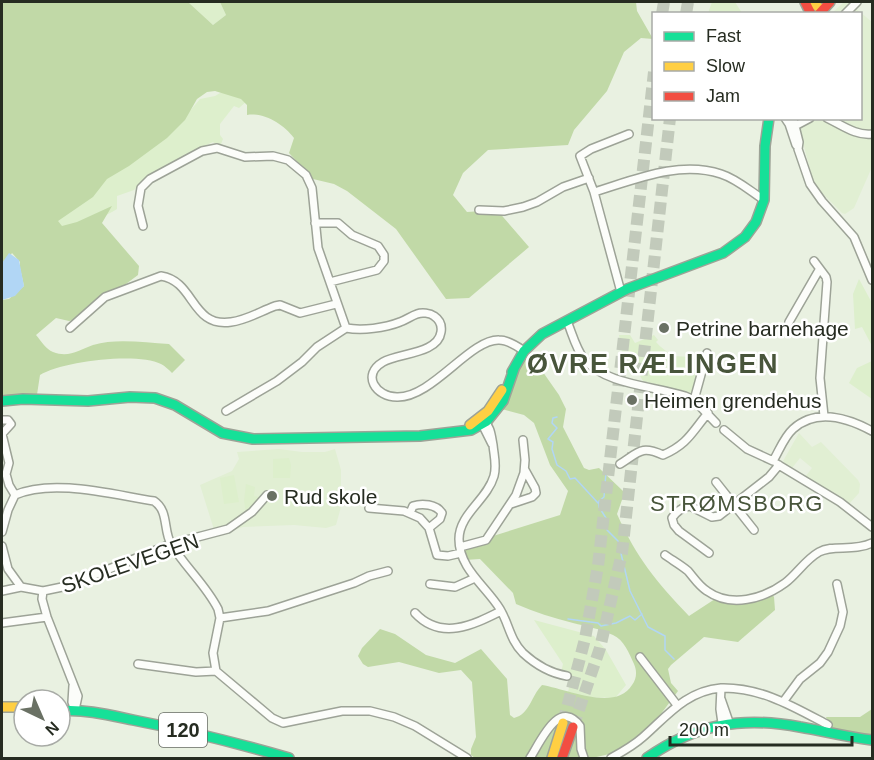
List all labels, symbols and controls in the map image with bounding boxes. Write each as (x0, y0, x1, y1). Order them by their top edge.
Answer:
legend (652, 12, 862, 120)
text: Fast (706, 26, 741, 46)
text: Slow (706, 56, 746, 76)
text: Jam (706, 86, 740, 106)
place label: Petrine barnehage (676, 317, 849, 340)
marker: Petrine barnehage (657, 321, 671, 335)
district label: ØVRE RÆLINGEN (527, 349, 779, 379)
place label: Heimen grendehus (644, 389, 821, 412)
marker: Heimen grendehus (625, 393, 639, 407)
place label: Rud skole (284, 485, 377, 508)
marker: Rud skole (265, 489, 279, 503)
district label: STRØMSBORG (650, 491, 824, 516)
street label: SKOLEVEGEN (58, 529, 202, 597)
north arrow (12, 688, 72, 748)
scale bar (670, 709, 852, 747)
road number: 120 (159, 713, 207, 747)
text: N (42, 718, 62, 739)
text: 200 m (679, 720, 729, 740)

